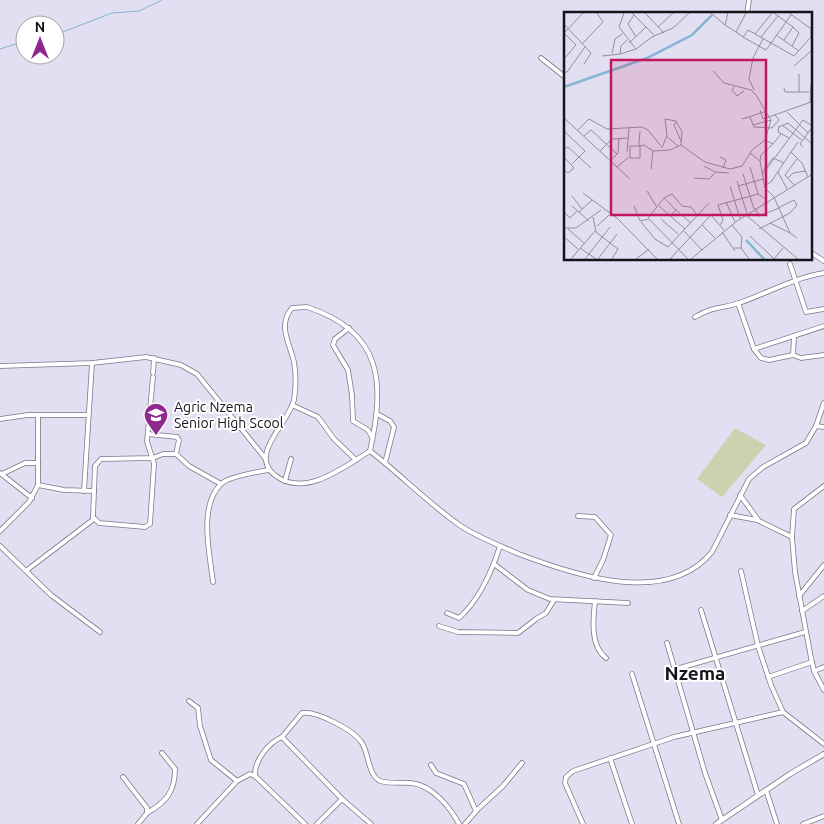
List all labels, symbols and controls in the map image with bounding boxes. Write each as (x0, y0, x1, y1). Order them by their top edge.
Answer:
inset map (564, 12, 812, 260)
north arrow (15, 15, 65, 65)
text: N (35, 19, 45, 35)
place label: Agric Nzema Senior High Scool (174, 399, 284, 431)
school or university icon: Agric Nzema Senior High Scool (143, 402, 169, 436)
district label: Nzema (665, 662, 725, 684)

